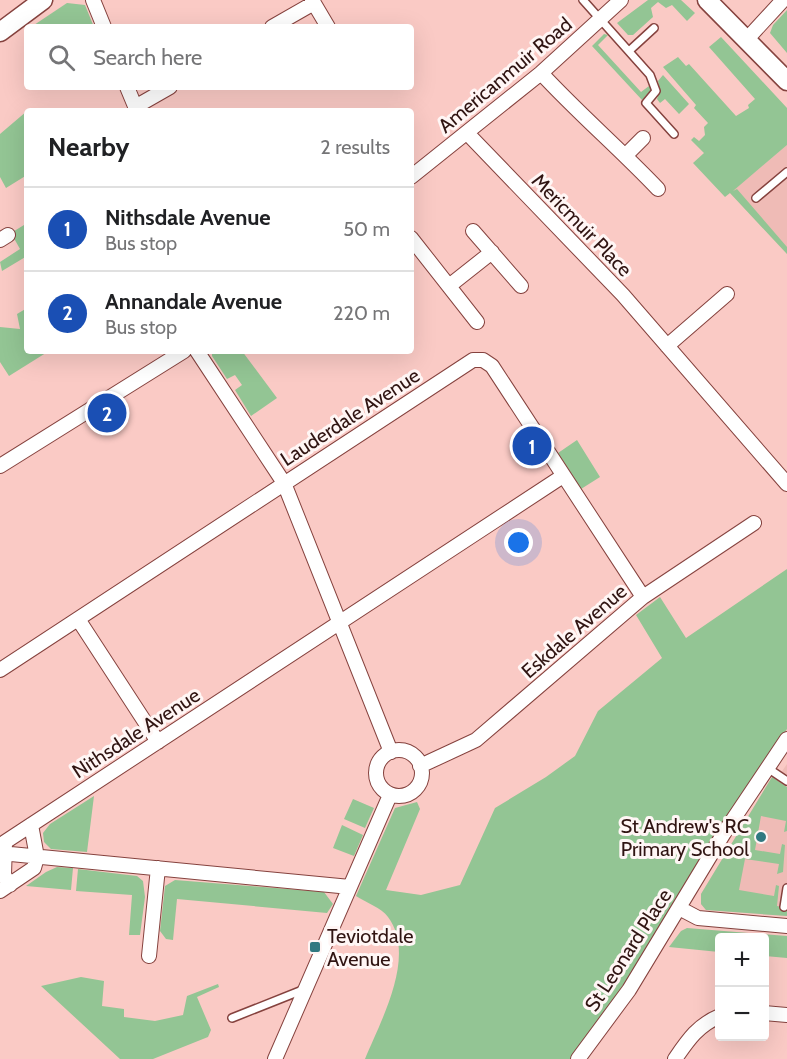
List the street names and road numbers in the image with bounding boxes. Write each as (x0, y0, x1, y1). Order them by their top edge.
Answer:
street label: Americanmuir Road (433, 12, 577, 138)
street label: Mericmuir Place (527, 169, 637, 281)
street label: Lauderdale Avenue (276, 363, 424, 471)
street label: Eskdale Avenue (517, 579, 631, 683)
street label: Nithsdale Avenue (68, 683, 204, 783)
street label: St Leonard Place (580, 884, 676, 1016)

